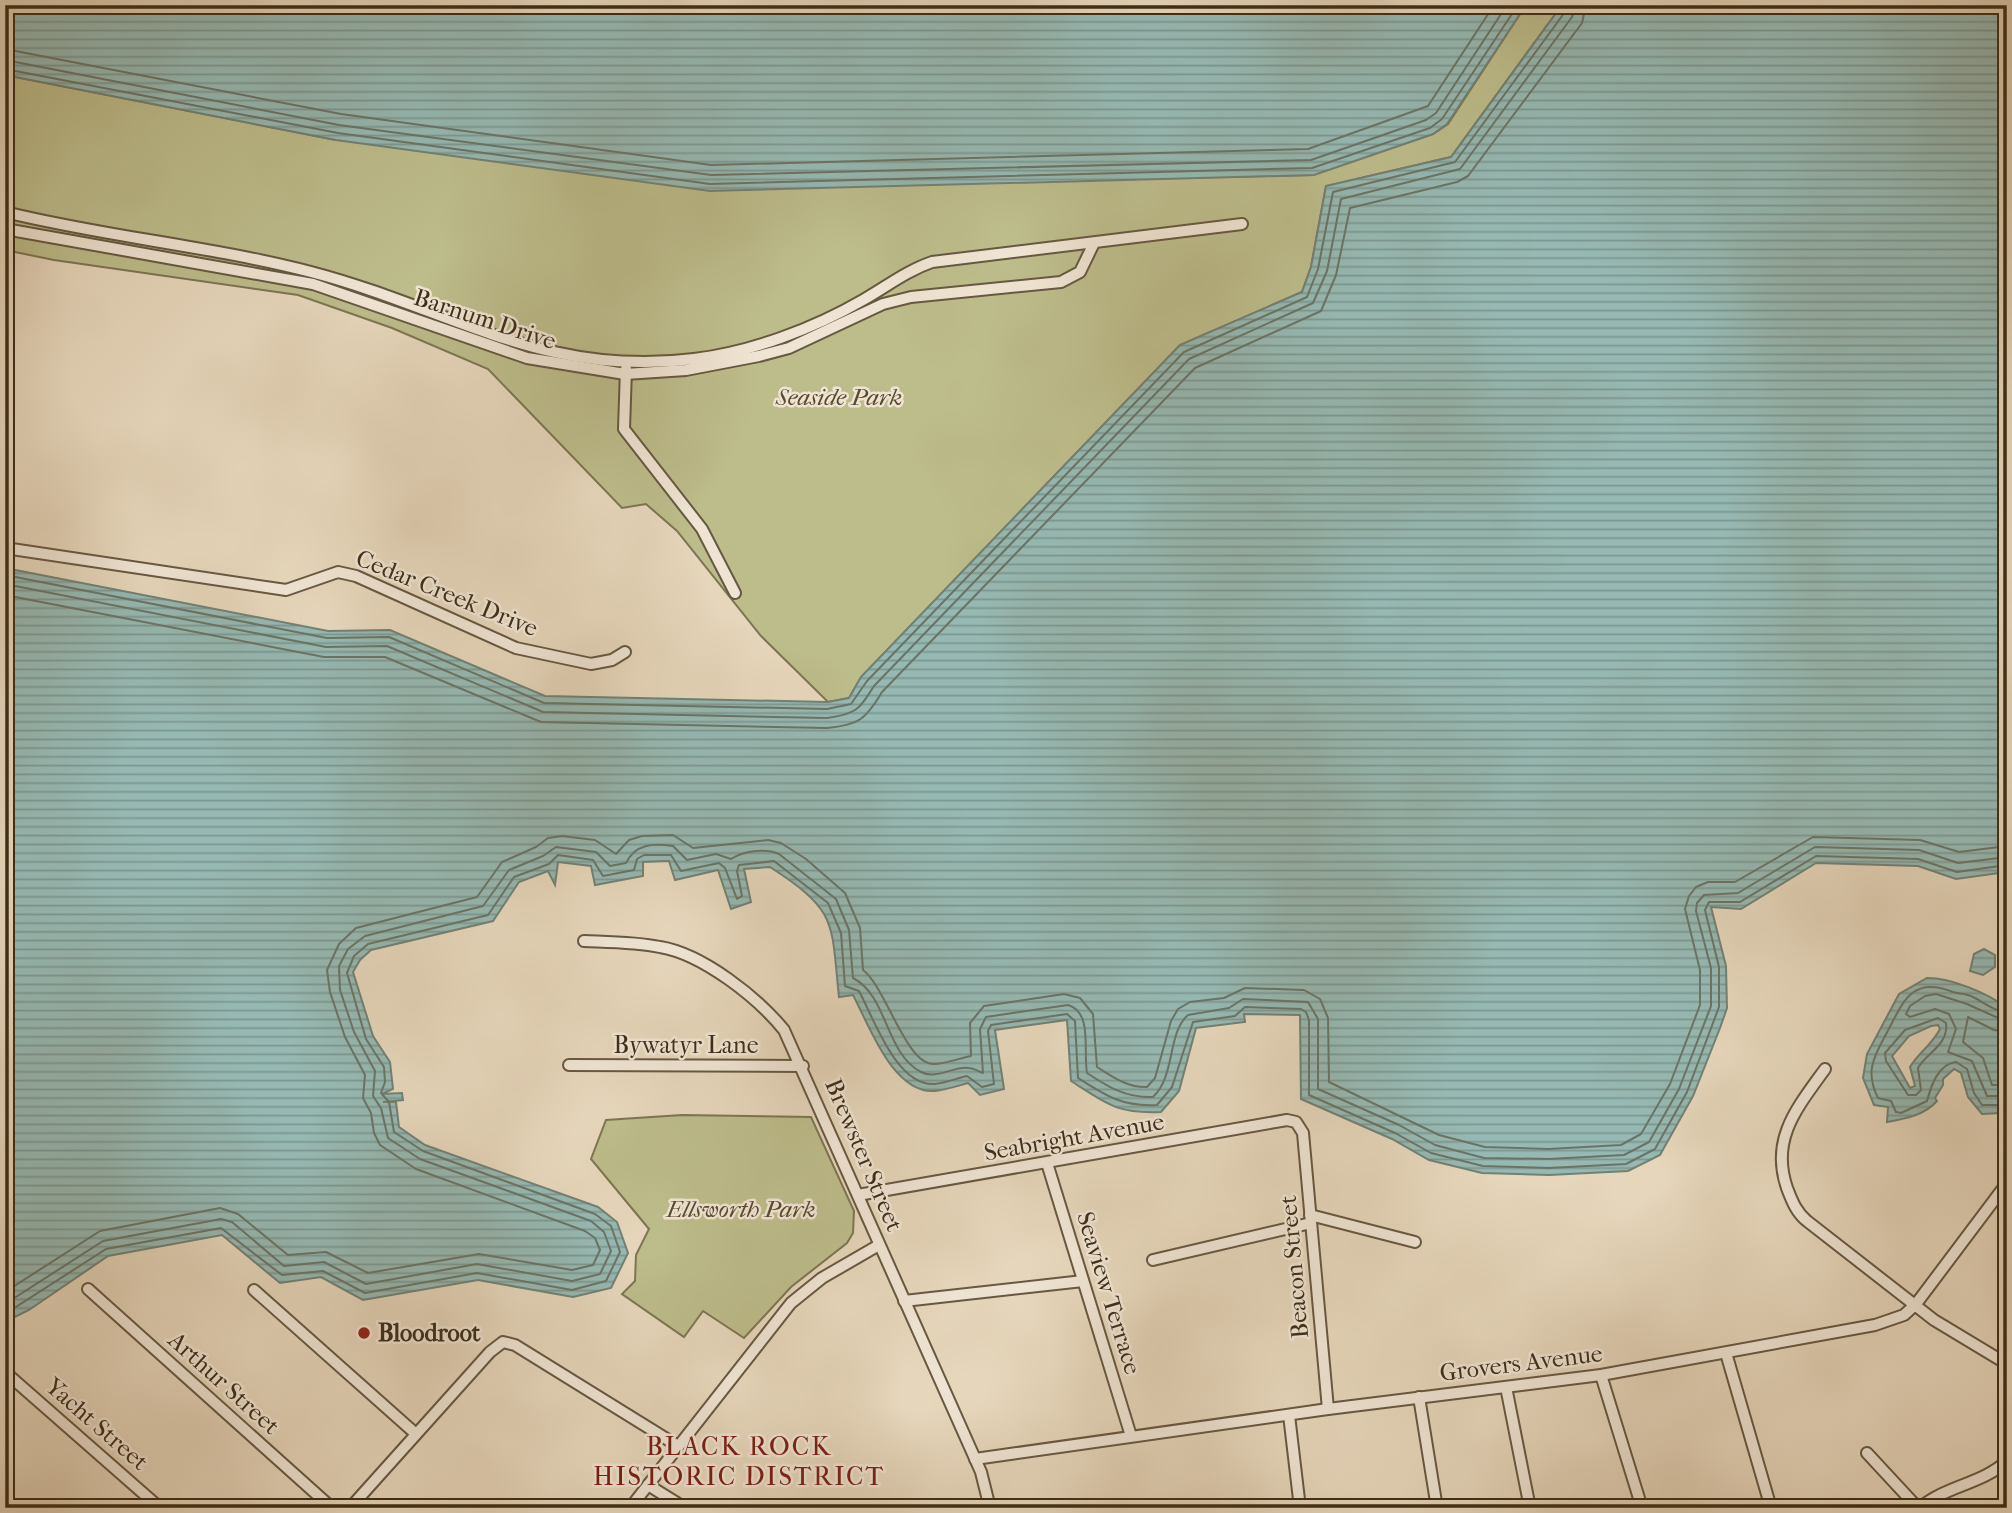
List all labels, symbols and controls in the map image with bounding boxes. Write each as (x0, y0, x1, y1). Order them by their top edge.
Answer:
street label: Barnum Drive (410, 283, 560, 355)
park label: Seaside Park (775, 383, 902, 411)
street label: Cedar Creek Drive (352, 544, 542, 642)
street label: Bywatyr Lane (613, 1031, 759, 1059)
street label: Brewster Street (819, 1074, 909, 1236)
street label: Seabright Avenue (982, 1107, 1166, 1167)
street label: Beacon Street (1274, 1194, 1314, 1340)
park label: Ellsworth Park (664, 1195, 816, 1223)
street label: Seaview Terrace (1071, 1208, 1147, 1378)
place label: Bloodroot (378, 1319, 481, 1347)
street label: Arthur Street (162, 1325, 286, 1440)
marker: Bloodroot (356, 1325, 372, 1341)
street label: Grovers Avenue (1438, 1339, 1604, 1387)
street label: Yacht Street (39, 1371, 154, 1476)
district label: BLACK ROCK HISTORIC DISTRICT (593, 1431, 885, 1492)

